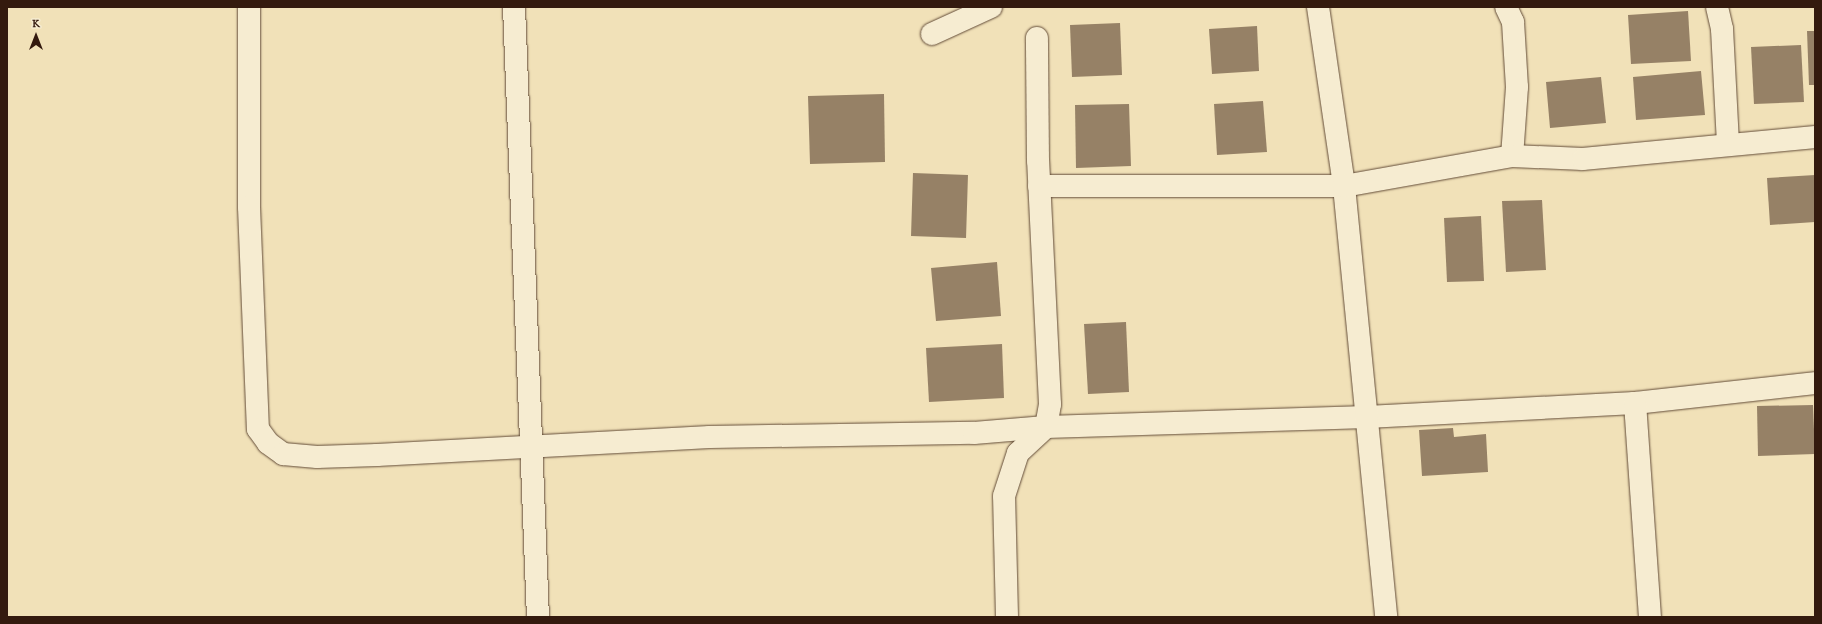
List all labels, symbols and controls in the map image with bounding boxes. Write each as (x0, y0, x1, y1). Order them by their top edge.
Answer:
north arrow (16, 16, 56, 56)
text: K (32, 17, 40, 31)

